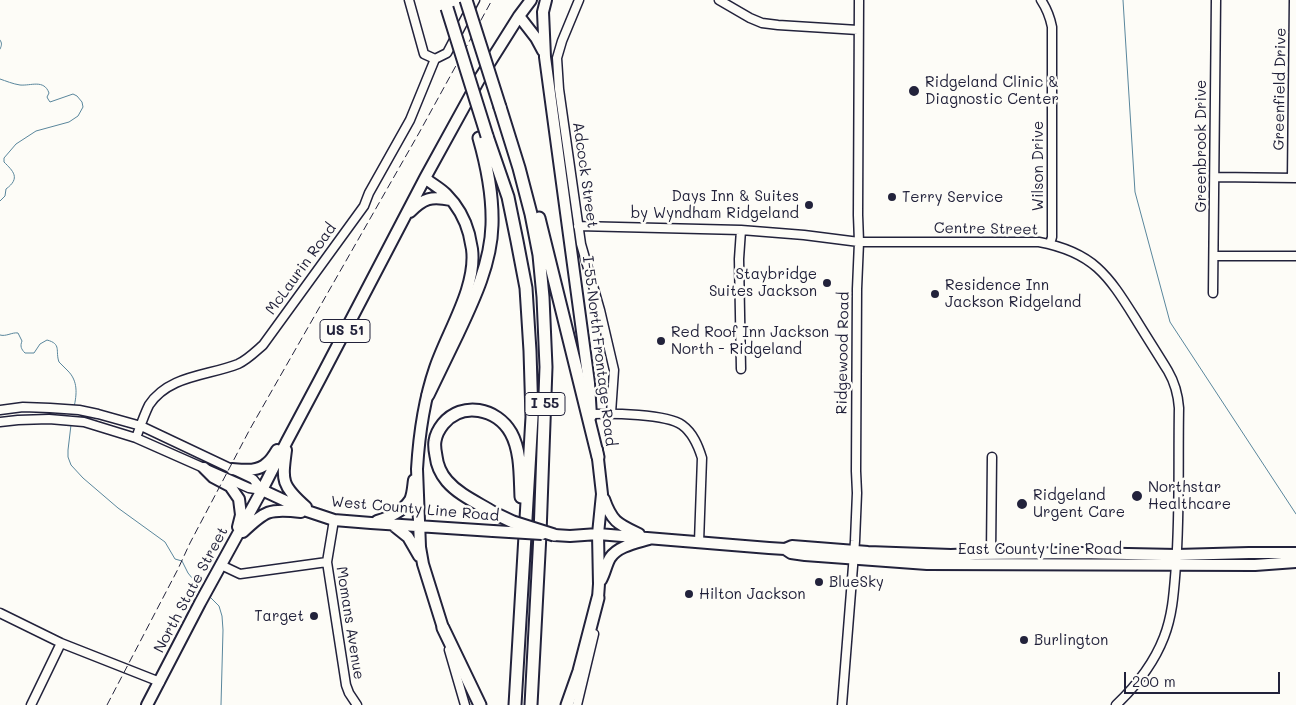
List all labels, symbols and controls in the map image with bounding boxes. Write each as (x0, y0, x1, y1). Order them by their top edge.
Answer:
street label: Greenfield Drive (1270, 27, 1290, 151)
place label: Ridgeland Clinic & Diagnostic Center (925, 73, 1059, 108)
street label: Greenbrook Drive (1192, 80, 1210, 212)
marker: Ridgeland Clinic & Diagnostic Center (907, 84, 921, 98)
street label: Adcock Street (569, 121, 601, 229)
street label: Wilson Drive (1029, 121, 1047, 211)
place label: Days Inn & Suites by Wyndham Ridgeland (631, 187, 799, 222)
place label: Terry Service (902, 188, 1003, 206)
marker: Terry Service (886, 191, 898, 203)
marker: Days Inn & Suites by Wyndham Ridgeland (803, 199, 815, 211)
street label: Centre Street (934, 219, 1038, 239)
street label: McLaurin Road (262, 220, 340, 318)
street label: I-55 North Frontage Road (578, 255, 620, 447)
place label: Staybridge Suites Jackson (709, 265, 817, 300)
place label: Residence Inn Jackson Ridgeland (945, 276, 1081, 311)
marker: Staybridge Suites Jackson (821, 277, 833, 289)
marker: Residence Inn Jackson Ridgeland (929, 288, 941, 300)
street label: Ridgewood Road (833, 291, 853, 415)
road number: US 51 (320, 320, 370, 342)
place label: Red Roof Inn Jackson North - Ridgeland (671, 323, 829, 358)
marker: Red Roof Inn Jackson North - Ridgeland (655, 335, 667, 347)
road number: I 55 (525, 392, 565, 416)
place label: Northstar Healthcare (1148, 478, 1231, 513)
place label: Ridgeland Urgent Care (1033, 486, 1125, 521)
marker: Northstar Healthcare (1130, 489, 1144, 503)
street label: West County Line Road (330, 493, 500, 525)
marker: Ridgeland Urgent Care (1015, 497, 1029, 511)
street label: North State Street (150, 524, 232, 656)
street label: East County Line Road (958, 540, 1122, 558)
street label: Momans Avenue (332, 565, 368, 681)
place label: BlueSky (829, 573, 884, 591)
marker: BlueSky (813, 576, 825, 588)
place label: Hilton Jackson (699, 585, 806, 603)
marker: Hilton Jackson (683, 588, 695, 600)
place label: Target (254, 607, 304, 625)
marker: Target (308, 610, 320, 622)
place label: Burlington (1034, 631, 1108, 649)
marker: Burlington (1018, 634, 1030, 646)
scale bar (1126, 662, 1282, 694)
text: 200 m (1132, 671, 1176, 691)

